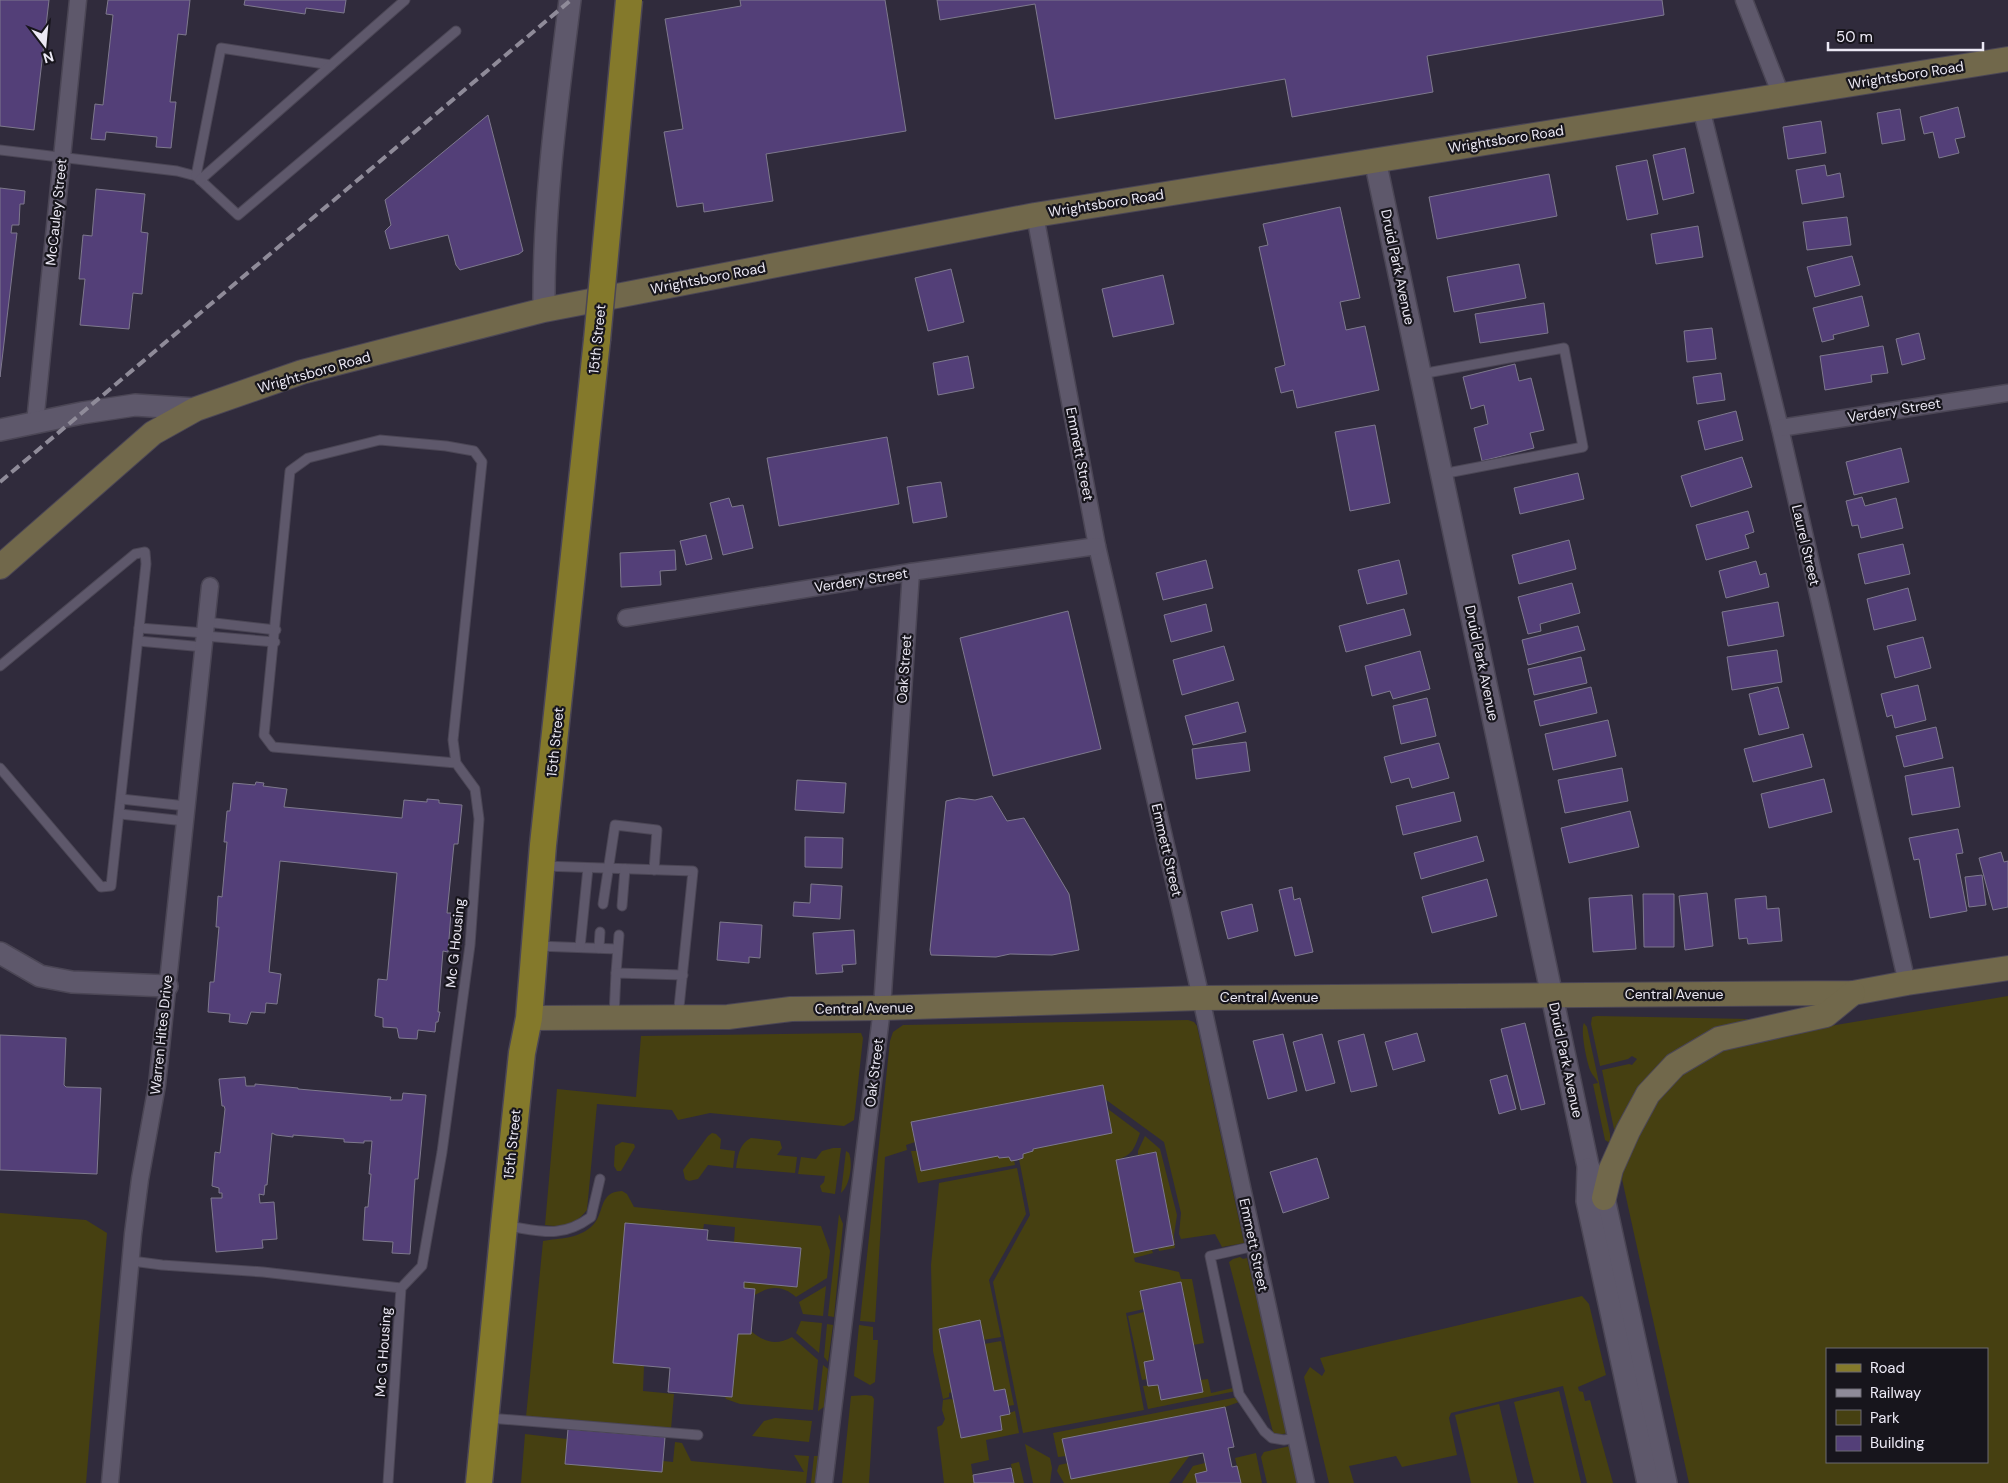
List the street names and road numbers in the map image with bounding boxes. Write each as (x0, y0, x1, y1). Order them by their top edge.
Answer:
street label: Wrightsboro Road (1847, 57, 1965, 93)
street label: Wrightsboro Road (1447, 121, 1565, 157)
street label: McCauley Street (41, 158, 71, 266)
street label: Wrightsboro Road (1047, 185, 1165, 221)
street label: Druid Park Avenue (1377, 208, 1419, 326)
street label: Wrightsboro Road (649, 258, 767, 298)
street label: 15th Street (584, 303, 610, 375)
street label: Wrightsboro Road (255, 347, 373, 397)
street label: Verdery Street (1846, 394, 1942, 426)
street label: Emmett Street (1062, 406, 1098, 502)
street label: Laurel Street (1788, 503, 1824, 587)
street label: Verdery Street (813, 564, 909, 596)
street label: Druid Park Avenue (1461, 604, 1503, 722)
street label: Oak Street (893, 634, 915, 704)
street label: 15th Street (542, 706, 568, 778)
street label: Emmett Street (1148, 802, 1186, 898)
street label: Mc G Housing (441, 897, 469, 989)
street label: Warren Hites Drive (146, 974, 176, 1096)
street label: Central Avenue (1625, 985, 1723, 1003)
street label: Central Avenue (1220, 988, 1318, 1006)
street label: Central Avenue (814, 998, 914, 1018)
street label: Druid Park Avenue (1545, 1001, 1587, 1119)
street label: Oak Street (861, 1038, 887, 1108)
street label: 15th Street (499, 1108, 525, 1180)
street label: Emmett Street (1235, 1197, 1273, 1293)
street label: Mc G Housing (371, 1306, 395, 1397)

